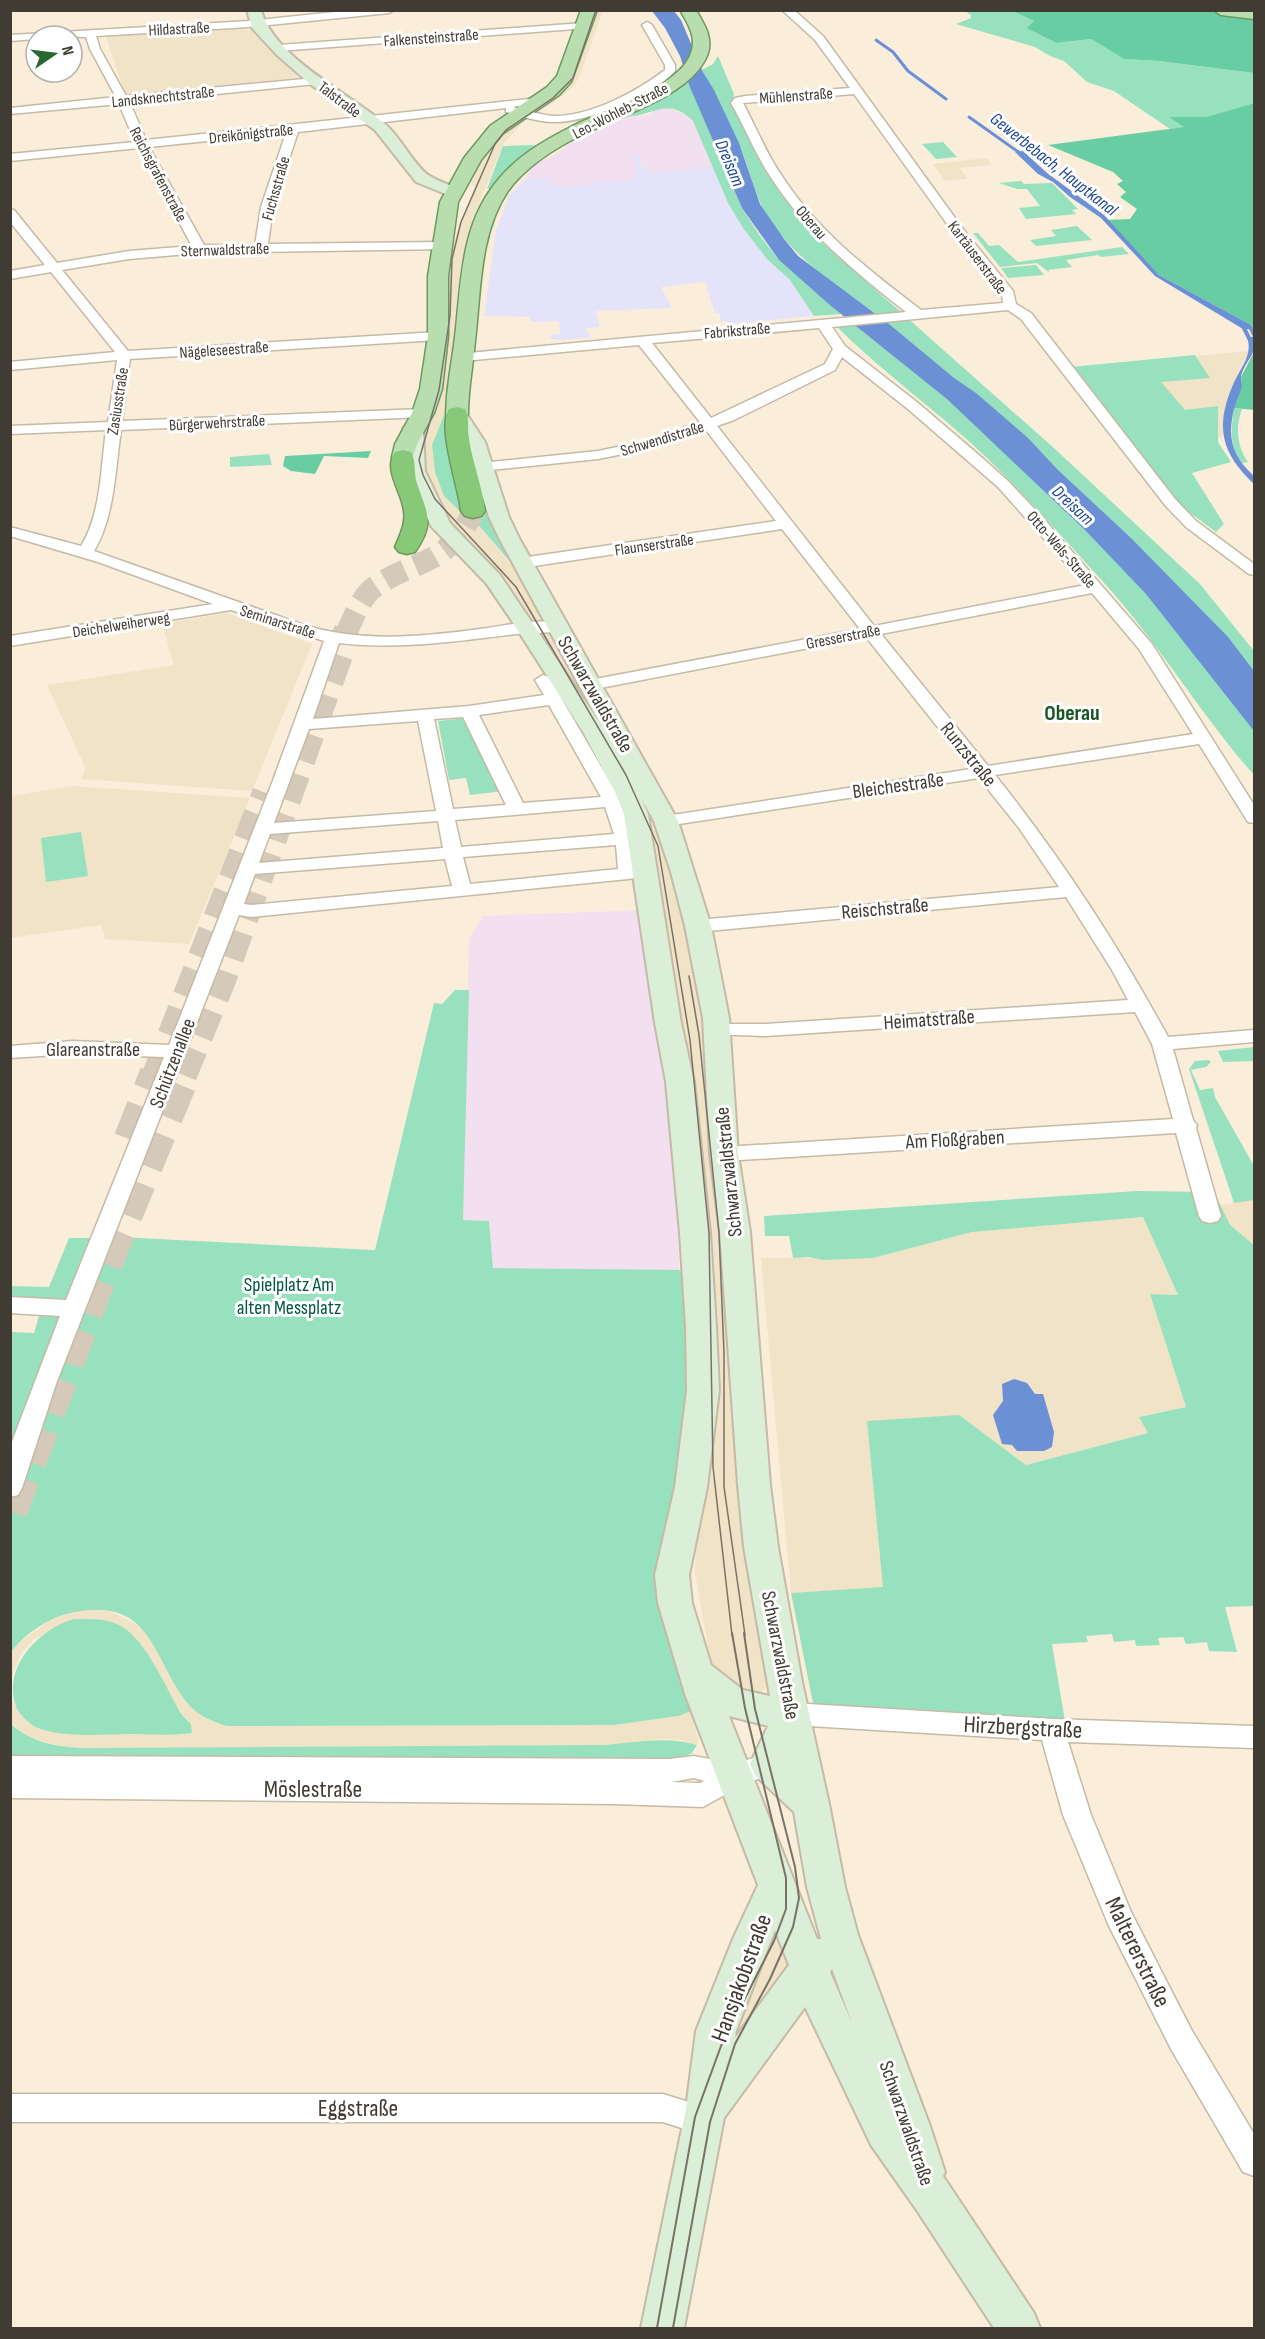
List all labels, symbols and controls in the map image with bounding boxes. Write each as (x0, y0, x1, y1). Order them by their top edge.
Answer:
street label: Hildastraße (148, 18, 210, 41)
north arrow (24, 24, 84, 84)
street label: Falkensteinstraße (383, 26, 479, 51)
text: N (57, 44, 77, 57)
street label: Talstraße (314, 78, 364, 122)
street label: Leo-Wohleb-Straße (570, 79, 672, 144)
street label: Landsknechtstraße (111, 83, 215, 112)
street label: Mühlenstraße (759, 84, 833, 109)
water label: Gewerbebach, Hauptkanal (986, 108, 1122, 221)
street label: Dreikönigstraße (208, 121, 294, 148)
street label: Reichsgrafenstraße (125, 124, 191, 225)
water label: Dreisam (710, 137, 749, 190)
street label: Fuchsstraße (258, 154, 295, 223)
street label: Oberau (791, 202, 831, 244)
street label: Kartäuserstraße (943, 218, 1010, 298)
street label: Sternwaldstraße (181, 239, 270, 262)
street label: Fabrikstraße (703, 319, 771, 344)
street label: Nägeleseestraße (179, 338, 269, 363)
street label: Zasiusstraße (104, 366, 133, 436)
street label: Bürgerwehrstraße (168, 411, 266, 436)
street label: Schwendistraße (618, 418, 706, 461)
water label: Dreisam (1048, 481, 1098, 530)
street label: Otto-Wels-Straße (1022, 508, 1100, 592)
street label: Flaunserstraße (613, 531, 695, 560)
street label: Seminarstraße (237, 601, 318, 644)
street label: Deichelweiherweg (71, 608, 171, 643)
street label: Gresserstraße (805, 621, 882, 654)
street label: Schwarzwaldstraße (552, 632, 638, 757)
district label: Oberau (1044, 700, 1100, 727)
street label: Runzstraße (935, 717, 1002, 792)
street label: Bleichestraße (851, 768, 945, 804)
street label: Reischstraße (841, 893, 930, 925)
street label: Heimatstraße (883, 1005, 975, 1035)
street label: Schützenallee (145, 1015, 201, 1112)
street label: Glareanstraße (46, 1038, 140, 1062)
street label: Schwarzwaldstraße (710, 1106, 748, 1238)
street label: Am Floßgraben (904, 1125, 1005, 1155)
park label: Spielplatz Am alten Messplatz (237, 1273, 341, 1320)
street label: Schwarzwaldstraße (756, 1589, 804, 1721)
street label: Hirzbergstraße (963, 1710, 1083, 1745)
street label: Möslestraße (264, 1775, 362, 1804)
street label: Maltererstraße (1098, 1892, 1177, 2012)
street label: Hansjakobstraße (705, 1910, 778, 2046)
street label: Schwarzwaldstraße (874, 2058, 939, 2189)
street label: Eggstraße (318, 2094, 398, 2123)

